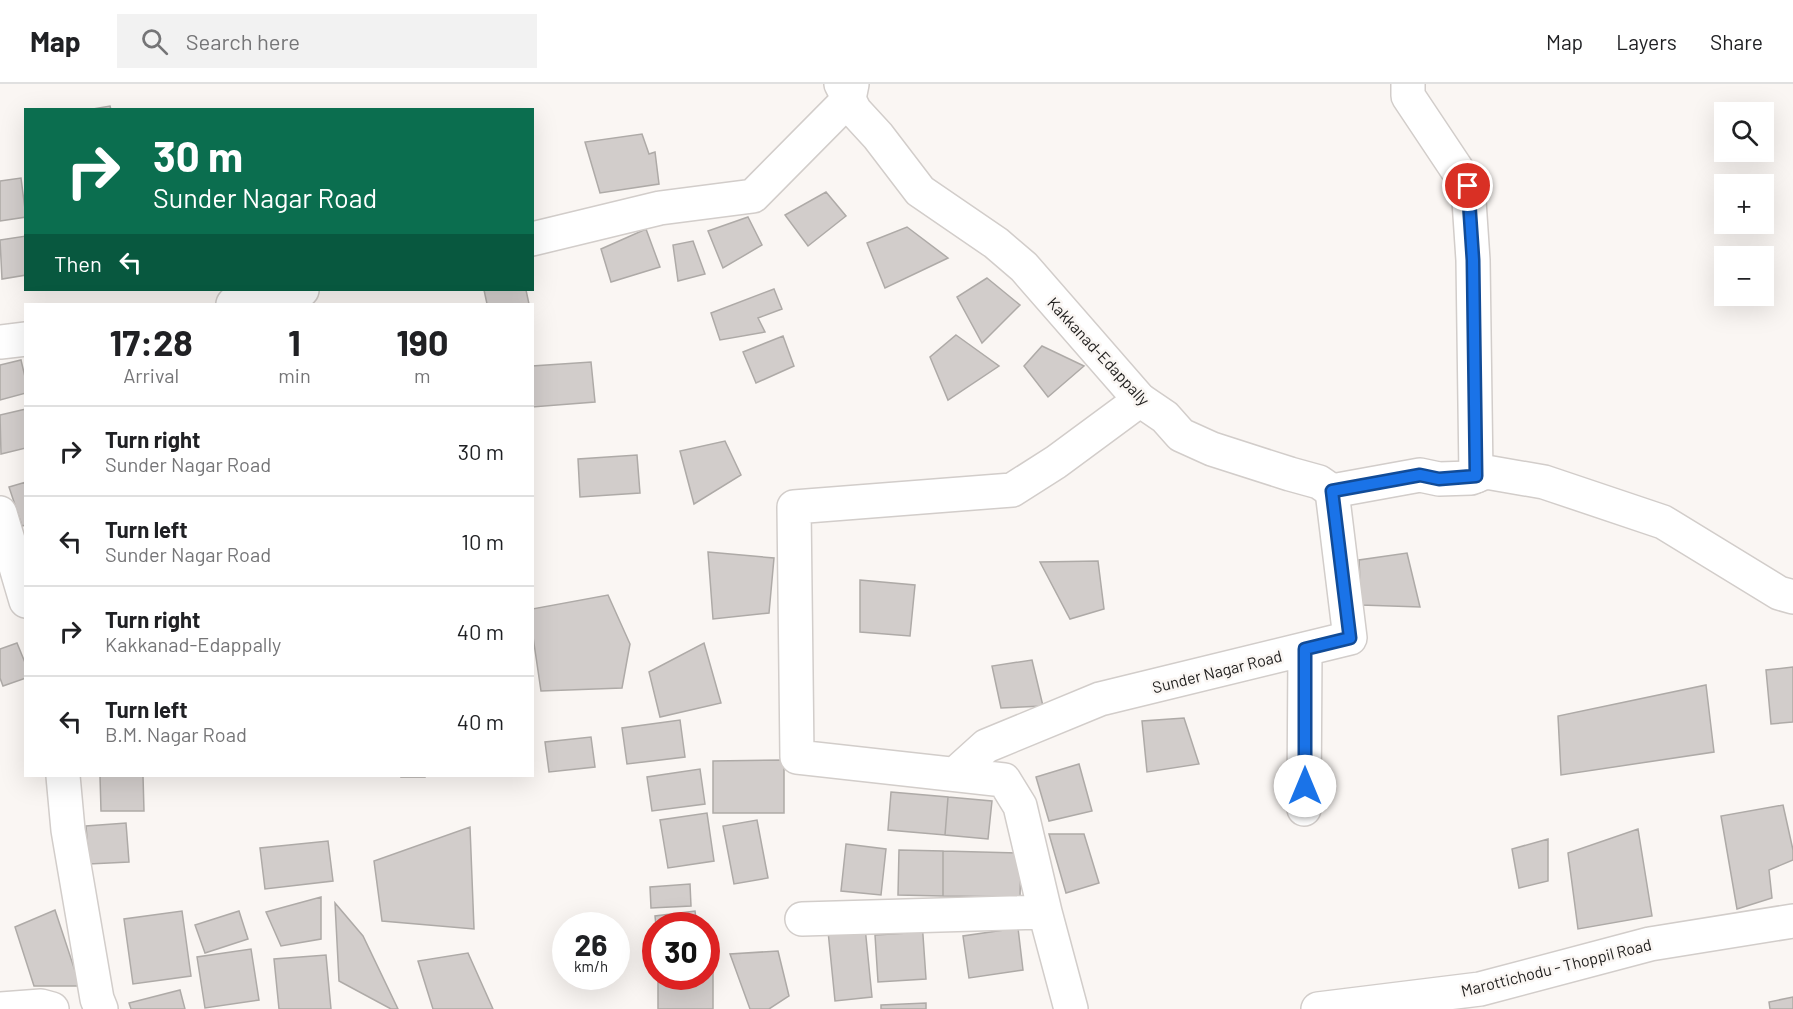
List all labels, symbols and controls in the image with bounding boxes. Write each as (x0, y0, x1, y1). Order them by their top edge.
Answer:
search box (117, 14, 537, 68)
text: Map (30, 24, 81, 58)
icon: search (138, 25, 171, 58)
text: Search here (186, 28, 300, 54)
text: Map (1546, 29, 1583, 54)
text: Layers (1616, 29, 1677, 54)
text: Share (1710, 29, 1763, 54)
map controls (1714, 102, 1774, 306)
button: search (1714, 102, 1774, 162)
text: 30 m (153, 130, 243, 180)
icon: right (54, 132, 132, 210)
pin (1442, 160, 1493, 211)
icon: arrive (1451, 169, 1484, 202)
button: + (1714, 174, 1774, 234)
text: Sunder Nagar Road (153, 181, 377, 213)
icon: left (114, 246, 147, 279)
button: − (1714, 246, 1774, 306)
text: Then (54, 250, 102, 276)
street label: Kakkanad-Edappally (1044, 293, 1154, 410)
text: 17:28 (109, 320, 193, 363)
text: 1 (288, 320, 301, 363)
text: 190 (396, 320, 449, 363)
text: Arrival (123, 363, 179, 387)
text: min (278, 363, 311, 387)
text: m (414, 363, 431, 387)
text: Turn right (105, 426, 200, 452)
icon: right (54, 435, 87, 468)
text: 30 m (458, 438, 504, 464)
text: Sunder Nagar Road (105, 452, 271, 476)
text: Turn left (105, 516, 188, 542)
icon: left (54, 525, 87, 558)
text: 10 m (461, 528, 504, 554)
text: Sunder Nagar Road (105, 542, 271, 566)
text: Turn right (105, 606, 200, 632)
icon: right (54, 615, 87, 648)
text: 40 m (457, 618, 504, 644)
text: Kakkanad-Edappally (105, 632, 281, 656)
street label: Sunder Nagar Road (1150, 646, 1284, 696)
text: Turn left (105, 696, 188, 722)
icon: left (54, 705, 87, 738)
text: 40 m (457, 708, 504, 734)
text: B.M. Nagar Road (105, 722, 247, 746)
position arrow (1273, 754, 1337, 818)
speed limit sign: 30 (642, 912, 720, 990)
text: 26 (575, 926, 607, 962)
street label: Marottichodu - Thoppil Road (1459, 934, 1653, 1000)
text: km/h (574, 957, 608, 975)

